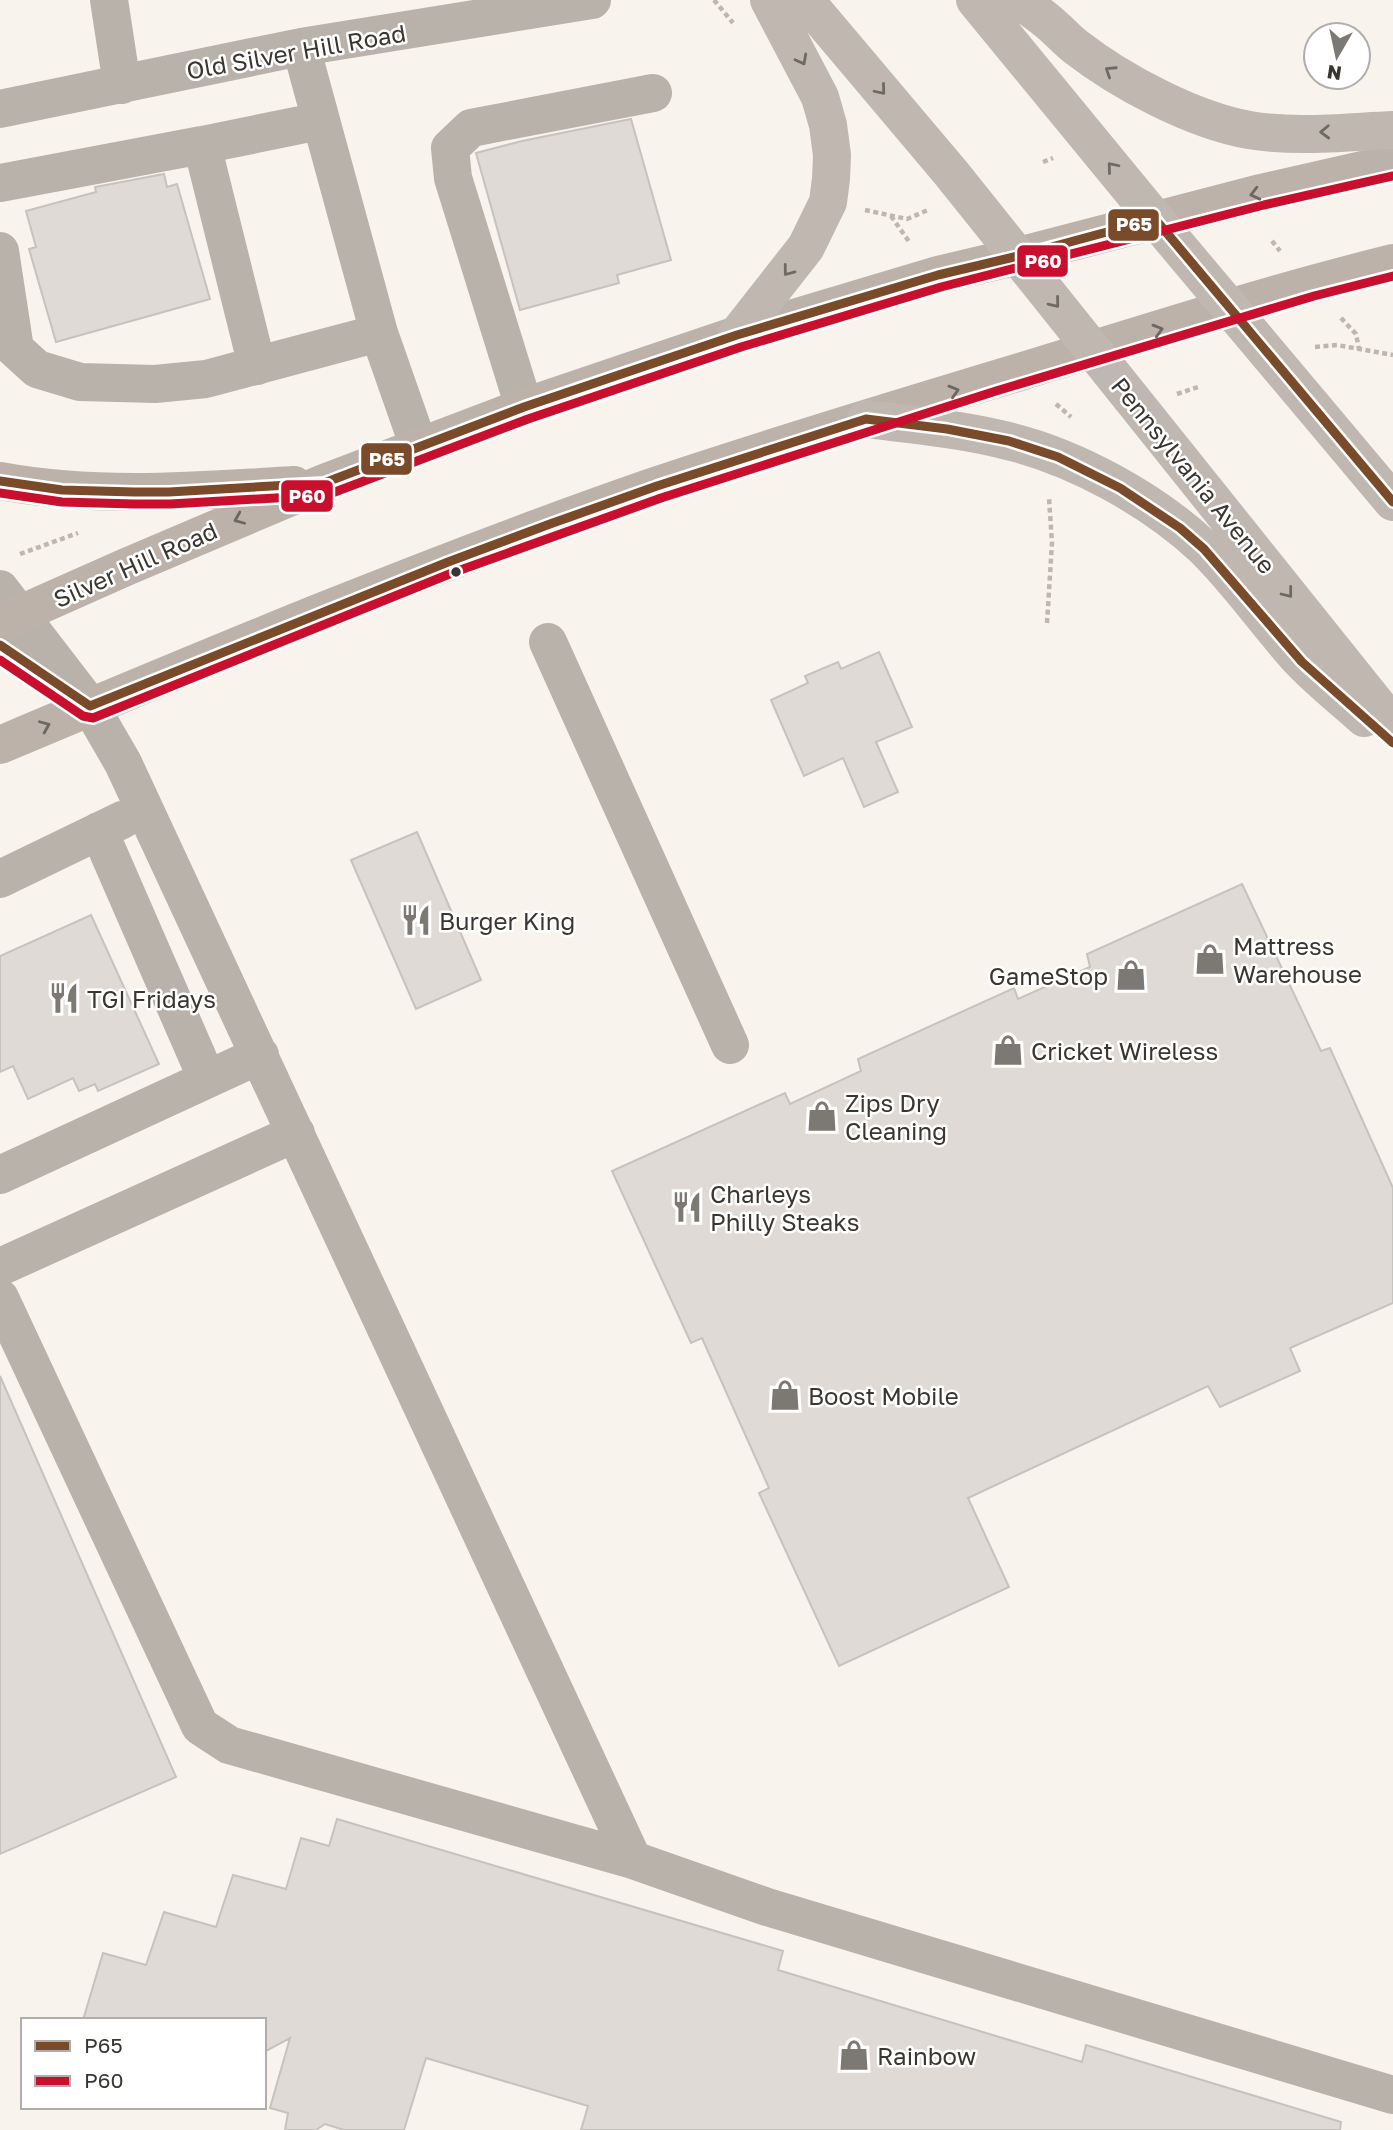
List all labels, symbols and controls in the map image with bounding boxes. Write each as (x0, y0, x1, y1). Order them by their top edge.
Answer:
street label: Old Silver Hill Road (184, 17, 408, 85)
north arrow (1302, 21, 1372, 91)
one-way arrow (794, 53, 807, 65)
text: N (1325, 61, 1343, 86)
one-way arrow (1105, 66, 1118, 79)
one-way arrow (872, 82, 885, 94)
one-way arrow (1319, 125, 1330, 140)
one-way arrow (1108, 162, 1120, 175)
one-way arrow (1249, 186, 1261, 200)
line badge: P65 (1107, 208, 1160, 242)
text: P65 (1116, 212, 1152, 235)
line badge: P60 (1016, 244, 1069, 278)
text: P60 (1024, 249, 1062, 272)
one-way arrow (784, 263, 797, 275)
one-way arrow (1047, 295, 1060, 307)
one-way arrow (1152, 323, 1164, 338)
street label: Pennsylvania Avenue (1106, 371, 1282, 579)
one-way arrow (947, 385, 960, 399)
line badge: P65 (360, 442, 413, 476)
text: P65 (369, 447, 405, 470)
line badge: P60 (280, 479, 334, 513)
text: P60 (288, 484, 326, 507)
one-way arrow (234, 511, 246, 525)
street label: Silver Hill Road (49, 515, 221, 613)
unlabelled marker (449, 565, 463, 579)
one-way arrow (1280, 586, 1293, 598)
one-way arrow (38, 720, 50, 734)
restaurant icon: Burger King (399, 903, 433, 937)
place label: Burger King (439, 906, 575, 935)
place label: Mattress Warehouse (1233, 931, 1362, 988)
shop icon: Mattress Warehouse (1193, 942, 1227, 976)
shop icon: GameStop (1114, 958, 1148, 992)
place label: GameStop (989, 961, 1108, 990)
restaurant icon: TGI Fridays (47, 981, 81, 1015)
place label: TGI Fridays (87, 984, 216, 1013)
shop icon: Cricket Wireless (991, 1033, 1025, 1067)
place label: Cricket Wireless (1031, 1036, 1218, 1065)
place label: Zips Dry Cleaning (845, 1088, 947, 1145)
shop icon: Zips Dry Cleaning (805, 1099, 839, 1133)
place label: Charleys Philly Steaks (710, 1179, 859, 1236)
restaurant icon: Charleys Philly Steaks (670, 1190, 704, 1224)
shop icon: Boost Mobile (768, 1378, 802, 1412)
place label: Boost Mobile (808, 1381, 959, 1410)
legend (21, 2018, 266, 2109)
text: P65 (84, 2032, 123, 2058)
shop icon: Rainbow (837, 2038, 871, 2072)
place label: Rainbow (877, 2041, 976, 2070)
text: P60 (84, 2067, 123, 2093)

